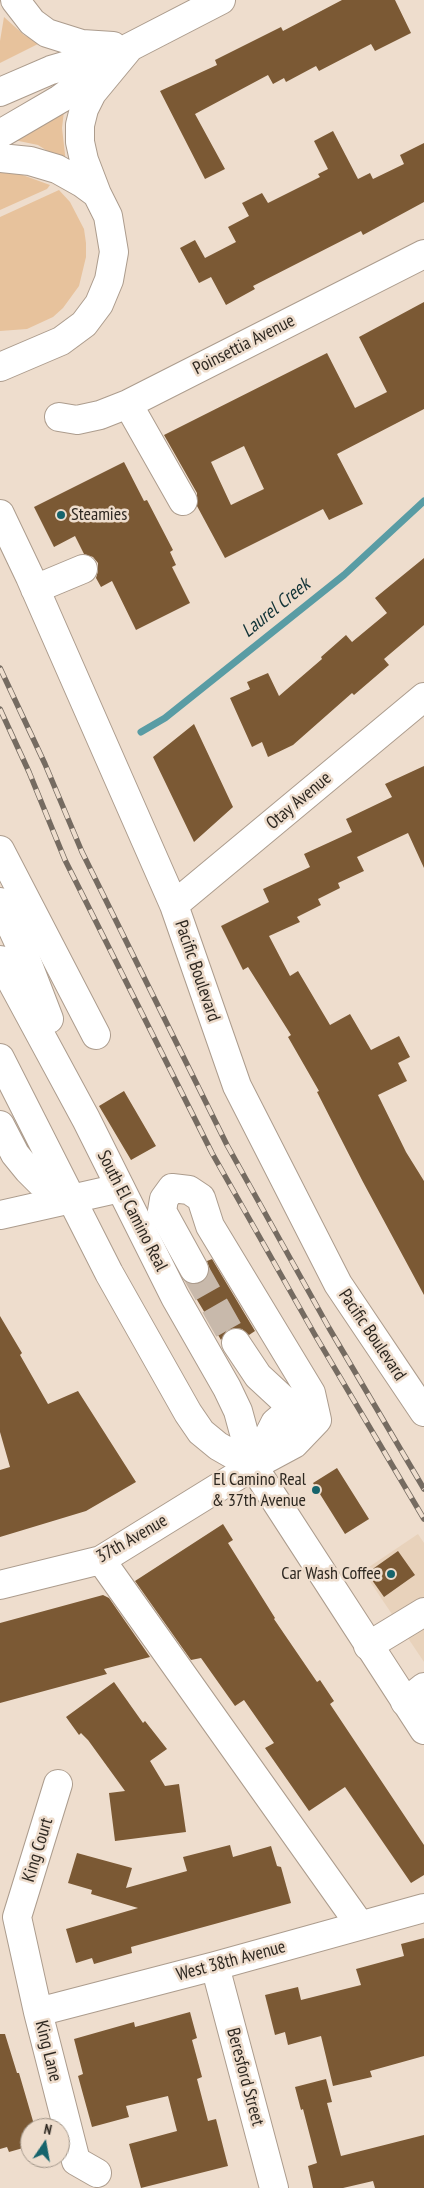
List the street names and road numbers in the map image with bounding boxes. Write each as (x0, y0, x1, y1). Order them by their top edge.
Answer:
street label: Poinsettia Avenue (190, 310, 298, 380)
street label: Otay Avenue (262, 768, 336, 834)
street label: Pacific Boulevard (170, 918, 224, 1024)
street label: South El Camino Real (92, 1147, 172, 1275)
street label: Pacific Boulevard (334, 1285, 410, 1385)
street label: 37th Avenue (93, 1510, 171, 1568)
street label: King Court (18, 1815, 58, 1885)
street label: West 38th Avenue (174, 1936, 288, 1986)
street label: King Lane (30, 2018, 66, 2084)
street label: Beresford Street (222, 2026, 268, 2128)

